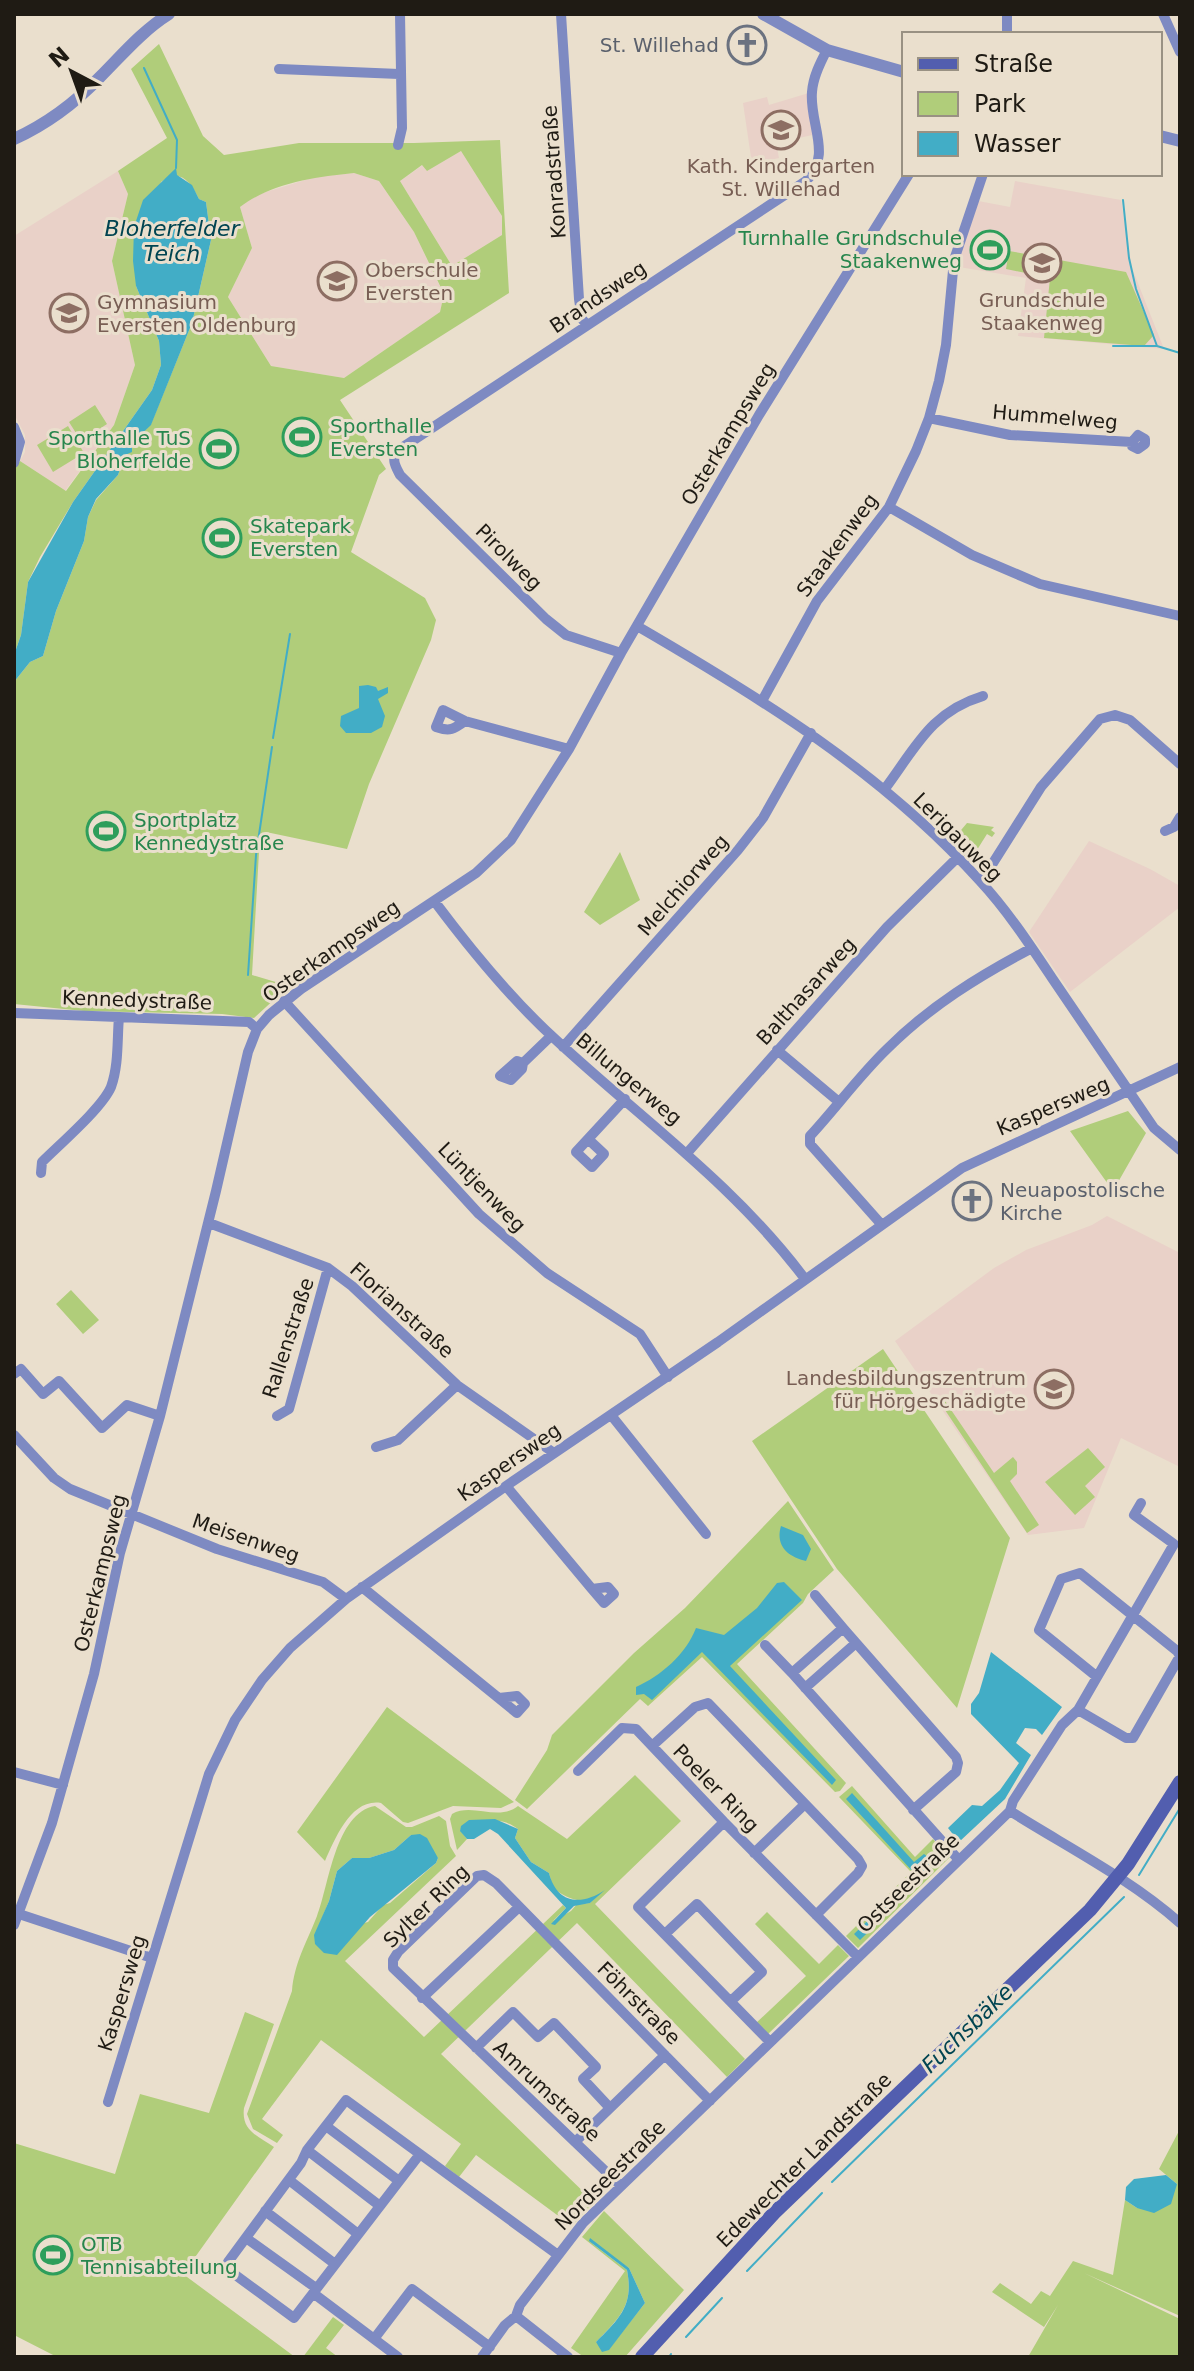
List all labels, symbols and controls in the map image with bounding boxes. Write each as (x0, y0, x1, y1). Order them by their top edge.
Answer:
church icon: St. Willehad (726, 24, 768, 66)
north arrow (32, 32, 112, 112)
legend (902, 32, 1162, 176)
place label: St. Willehad (600, 33, 719, 57)
text: N (44, 42, 74, 73)
text: Straße (974, 50, 1053, 78)
text: Park (974, 90, 1026, 118)
street label: Konradstraße (537, 104, 571, 240)
school or university icon: Kath. Kindergarten St. Willehad (760, 109, 802, 151)
text: Wasser (974, 130, 1061, 158)
place label: Kath. Kindergarten St. Willehad (687, 154, 875, 201)
water label: Bloherfelder Teich (104, 216, 242, 266)
place label: Turnhalle Grundschule Staakenweg (737, 226, 962, 273)
sports icon: Turnhalle Grundschule Staakenweg (969, 229, 1011, 271)
school or university icon: Grundschule Staakenweg (1021, 242, 1063, 284)
street label: Brandsweg (545, 256, 651, 338)
place label: Oberschule Eversten (365, 258, 479, 305)
school or university icon: Oberschule Eversten (316, 260, 358, 302)
place label: Grundschule Staakenweg (979, 288, 1105, 335)
place label: Gymnasium Eversten Oldenburg (97, 290, 297, 337)
school or university icon: Gymnasium Eversten Oldenburg (48, 292, 90, 334)
street label: Osterkampsweg (676, 358, 780, 510)
street label: Hummelweg (991, 400, 1119, 434)
place label: Sporthalle Eversten (330, 414, 432, 461)
sports icon: Sporthalle Eversten (281, 416, 323, 458)
place label: Sporthalle TuS Bloherfelde (48, 426, 191, 473)
sports icon: Sporthalle TuS Bloherfelde (198, 428, 240, 470)
street label: Staakenweg (791, 488, 883, 602)
place label: Skatepark Eversten (250, 514, 352, 561)
sports icon: Skatepark Eversten (201, 517, 243, 559)
street label: Pirolweg (471, 519, 547, 595)
street label: Lerigauweg (909, 788, 1007, 886)
place label: Sportplatz Kennedystraße (134, 808, 284, 855)
sports icon: Sportplatz Kennedystraße (85, 810, 127, 852)
street label: Melchiorweg (633, 830, 733, 940)
street label: Osterkampsweg (258, 895, 404, 1007)
street label: Balthasarweg (751, 932, 861, 1050)
street label: Kennedystraße (61, 985, 213, 1015)
street label: Billungerweg (571, 1028, 687, 1130)
street label: Kaspersweg (993, 1071, 1113, 1141)
street label: Lüntjenweg (433, 1137, 531, 1237)
place label: Neuapostolische Kirche (1000, 1178, 1165, 1225)
church icon: Neuapostolische Kirche (951, 1180, 993, 1222)
street label: Florianstraße (345, 1257, 459, 1363)
street label: Rallenstraße (257, 1275, 319, 1401)
place label: Landesbildungszentrum für Hörgeschädigte (786, 1366, 1026, 1413)
school or university icon: Landesbildungszentrum für Hörgeschädigte (1033, 1368, 1075, 1410)
street label: Kaspersweg (453, 1418, 565, 1506)
street label: Osterkampsweg (69, 1492, 131, 1654)
street label: Meisenweg (189, 1508, 303, 1568)
street label: Poeler Ring (668, 1739, 764, 1837)
street label: Ostseestraße (852, 1828, 964, 1938)
street label: Sylter Ring (378, 1859, 474, 1953)
street label: Kaspersweg (93, 1932, 151, 2054)
street label: Föhrstraße (592, 1956, 686, 2050)
water label: Fuchsbäke (917, 1979, 1018, 2078)
street label: Amrumstraße (489, 2035, 605, 2147)
street label: Edewechter Landstraße (712, 2068, 896, 2252)
street label: Nordseestraße (550, 2115, 670, 2235)
place label: OTB Tennisabteilung (80, 2232, 238, 2279)
sports icon: OTB Tennisabteilung (32, 2234, 74, 2276)

